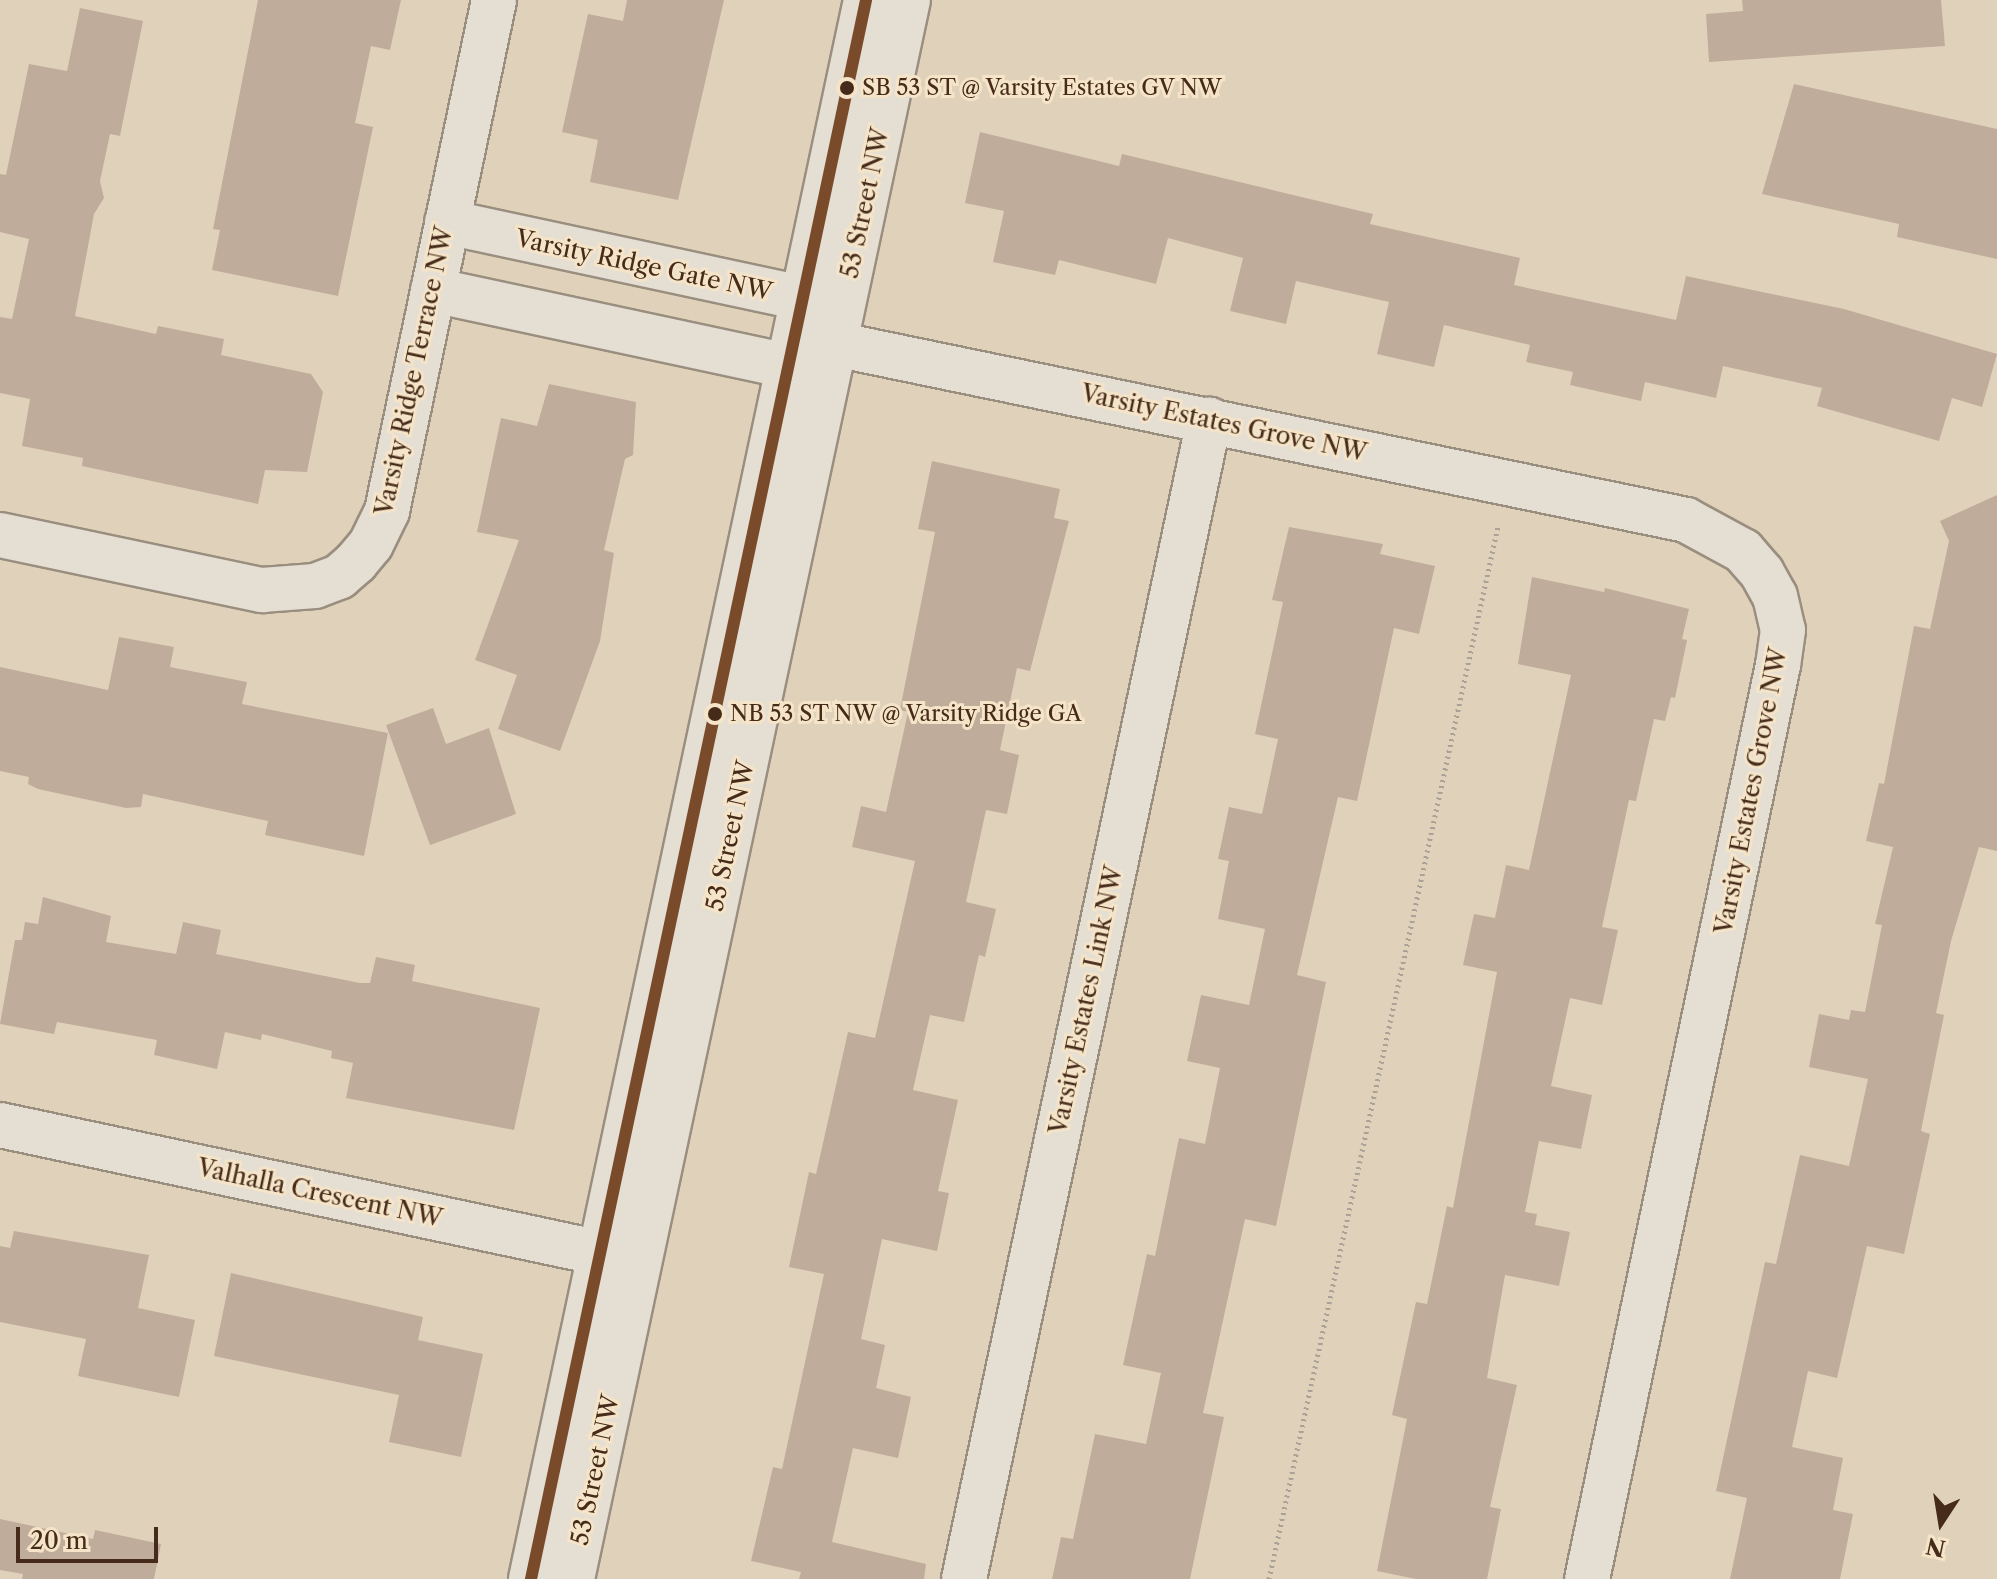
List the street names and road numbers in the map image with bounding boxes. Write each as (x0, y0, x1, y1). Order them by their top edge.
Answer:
street label: 53 Street NW (835, 125, 895, 281)
street label: Varsity Ridge Terrace NW (369, 223, 459, 519)
street label: Varsity Ridge Gate NW (513, 224, 775, 306)
street label: Varsity Estates Grove NW (1078, 379, 1370, 467)
street label: Varsity Estates Grove NW (1709, 645, 1793, 937)
street label: 53 Street NW (700, 758, 760, 914)
street label: Varsity Estates Link NW (1043, 862, 1129, 1138)
street label: Valhalla Crescent NW (195, 1153, 445, 1233)
street label: 53 Street NW (565, 1392, 625, 1548)

